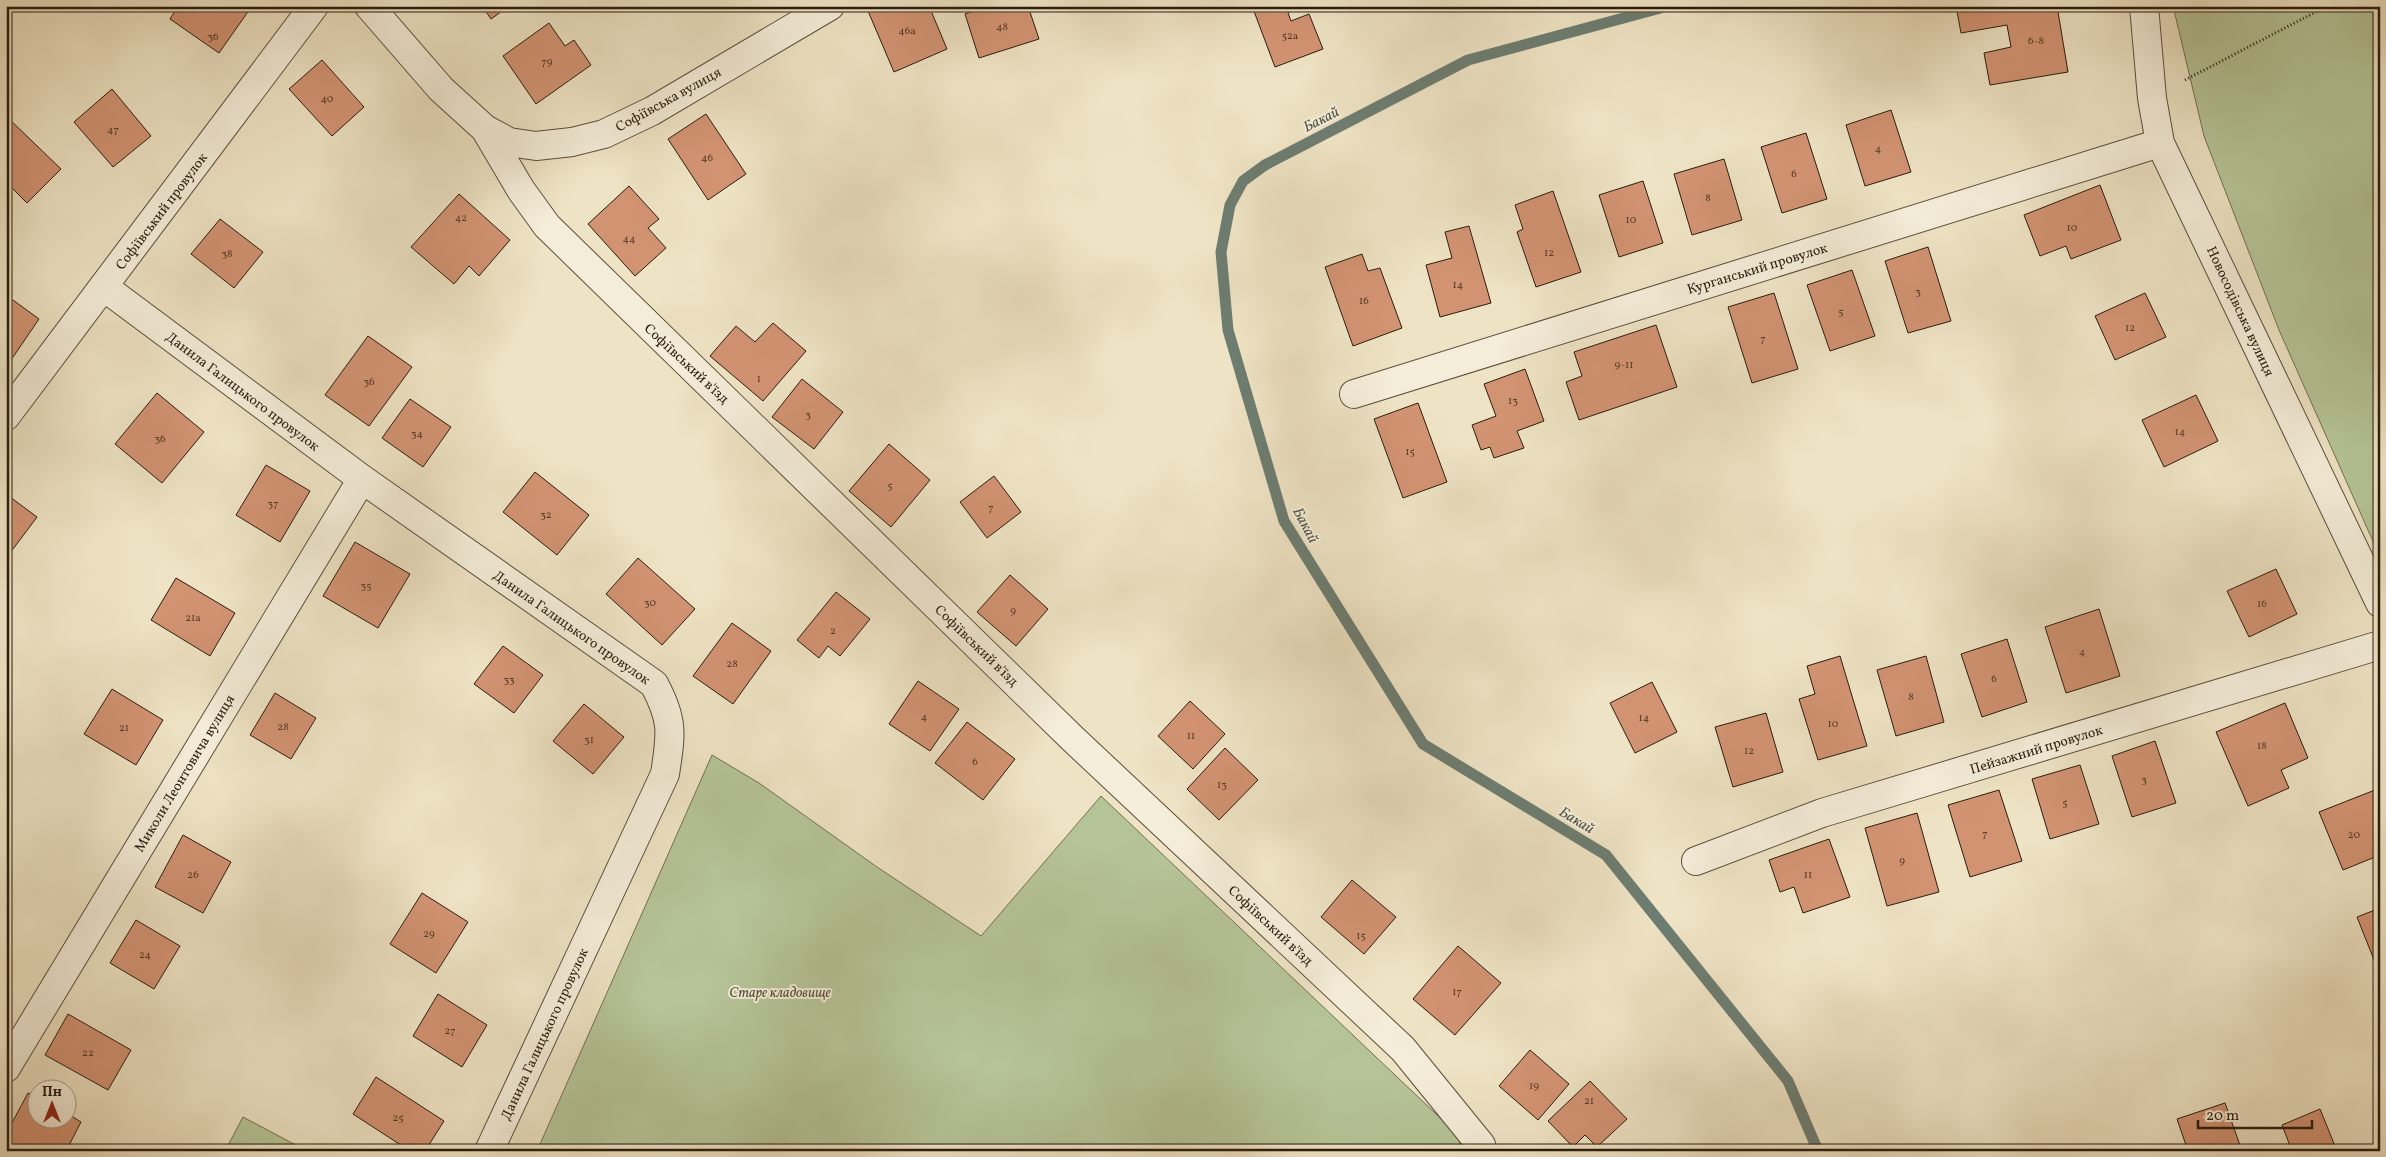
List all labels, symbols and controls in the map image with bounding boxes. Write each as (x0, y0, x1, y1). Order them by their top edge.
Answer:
house number: 48 (996, 20, 1008, 35)
house number: 46а (898, 24, 916, 39)
house number: 52а (1282, 29, 1299, 44)
house number: 36 (207, 30, 219, 45)
house number: 6-8 (2028, 34, 2044, 49)
house number: 79 (542, 55, 553, 70)
street label: Софіївська вулиця (612, 63, 725, 137)
house number: 40 (321, 92, 334, 107)
water label: Бакай (1300, 102, 1344, 138)
house number: 47 (107, 123, 119, 138)
house number: 4 (1875, 142, 1882, 157)
street label: Софіївський провулок (112, 149, 213, 274)
house number: 46 (701, 151, 713, 166)
house number: 6 (1791, 167, 1797, 182)
house number: 8 (1705, 191, 1711, 206)
house number: 42 (455, 211, 467, 226)
house number: 10 (1626, 213, 1637, 228)
house number: 10 (2067, 221, 2078, 236)
house number: 44 (622, 232, 636, 247)
street label: Курганський провулок (1685, 239, 1831, 300)
street label: Новосодівська вулиця (2201, 243, 2278, 380)
house number: 12 (1544, 246, 1554, 261)
house number: 38 (221, 247, 233, 262)
house number: 14 (1453, 278, 1464, 293)
house number: 3 (1915, 285, 1921, 300)
house number: 16 (1359, 294, 1369, 309)
house number: 5 (1838, 305, 1844, 320)
street label: Софіївський в'їзд (639, 320, 733, 408)
house number: 12 (2125, 321, 2135, 336)
street label: Данила Галицького провулок (161, 328, 323, 457)
house number: 7 (1760, 332, 1766, 347)
house number: 9-11 (1614, 358, 1634, 373)
house number: 1 (757, 372, 761, 387)
house number: 36 (363, 375, 375, 390)
house number: 13 (1508, 394, 1518, 409)
house number: 3 (805, 408, 811, 423)
house number: 14 (2175, 425, 2186, 440)
house number: 34 (411, 427, 424, 442)
house number: 36 (154, 432, 166, 447)
house number: 15 (1405, 445, 1415, 460)
house number: 5 (887, 479, 893, 494)
house number: 37 (268, 497, 278, 512)
house number: 7 (988, 501, 994, 516)
water label: Бакай (1287, 504, 1323, 548)
house number: 32 (540, 508, 552, 523)
street label: Данила Галицького провулок (489, 567, 654, 690)
house number: 35 (361, 579, 371, 594)
house number: 30 (644, 596, 656, 611)
house number: 16 (2257, 597, 2267, 612)
street label: Софіївський в'їзд (930, 601, 1022, 691)
house number: 9 (1010, 604, 1016, 619)
house number: 21а (185, 611, 201, 626)
house number: 2 (830, 624, 836, 639)
house number: 4 (2079, 645, 2086, 660)
house number: 28 (726, 657, 738, 672)
house number: 6 (1991, 672, 1997, 687)
house number: 33 (503, 673, 515, 688)
house number: 8 (1908, 690, 1914, 705)
street label: Миколи Леонтовича вулиця (131, 692, 240, 856)
house number: 4 (921, 710, 928, 725)
house number: 14 (1639, 711, 1650, 726)
house number: 10 (1828, 717, 1839, 732)
house number: 28 (277, 720, 289, 735)
house number: 21 (119, 721, 129, 736)
street label: Пейзажний провулок (1968, 721, 2106, 780)
house number: 11 (1187, 729, 1195, 744)
house number: 31 (584, 733, 594, 748)
house number: 18 (2257, 739, 2267, 754)
house number: 12 (1744, 744, 1754, 759)
house number: 6 (972, 755, 978, 770)
house number: 3 (2141, 773, 2147, 788)
house number: 13 (1217, 778, 1227, 793)
house number: 5 (2062, 796, 2068, 811)
water label: Бакай (1555, 803, 1598, 840)
house number: 7 (1982, 827, 1988, 842)
house number: 20 (2348, 828, 2361, 843)
house number: 9 (1899, 854, 1905, 869)
house number: 26 (187, 868, 199, 883)
house number: 11 (1804, 868, 1812, 883)
street label: Софіївський в'їзд (1223, 882, 1317, 970)
house number: 29 (423, 927, 435, 942)
house number: 15 (1356, 929, 1366, 944)
street label: Данила Галицького провулок (497, 945, 594, 1124)
house number: 24 (139, 948, 151, 963)
park label: Старе кладовище (729, 984, 831, 1003)
house number: 17 (1452, 985, 1462, 1000)
house number: 27 (445, 1024, 455, 1039)
house number: 22 (82, 1046, 94, 1061)
house number: 19 (1529, 1079, 1539, 1094)
north arrow (28, 1080, 78, 1130)
text: Пн (42, 1083, 62, 1102)
house number: 21 (1584, 1094, 1594, 1109)
scale bar (2198, 1097, 2312, 1129)
text: 20 m (2206, 1106, 2239, 1127)
house number: 25 (392, 1111, 404, 1126)

